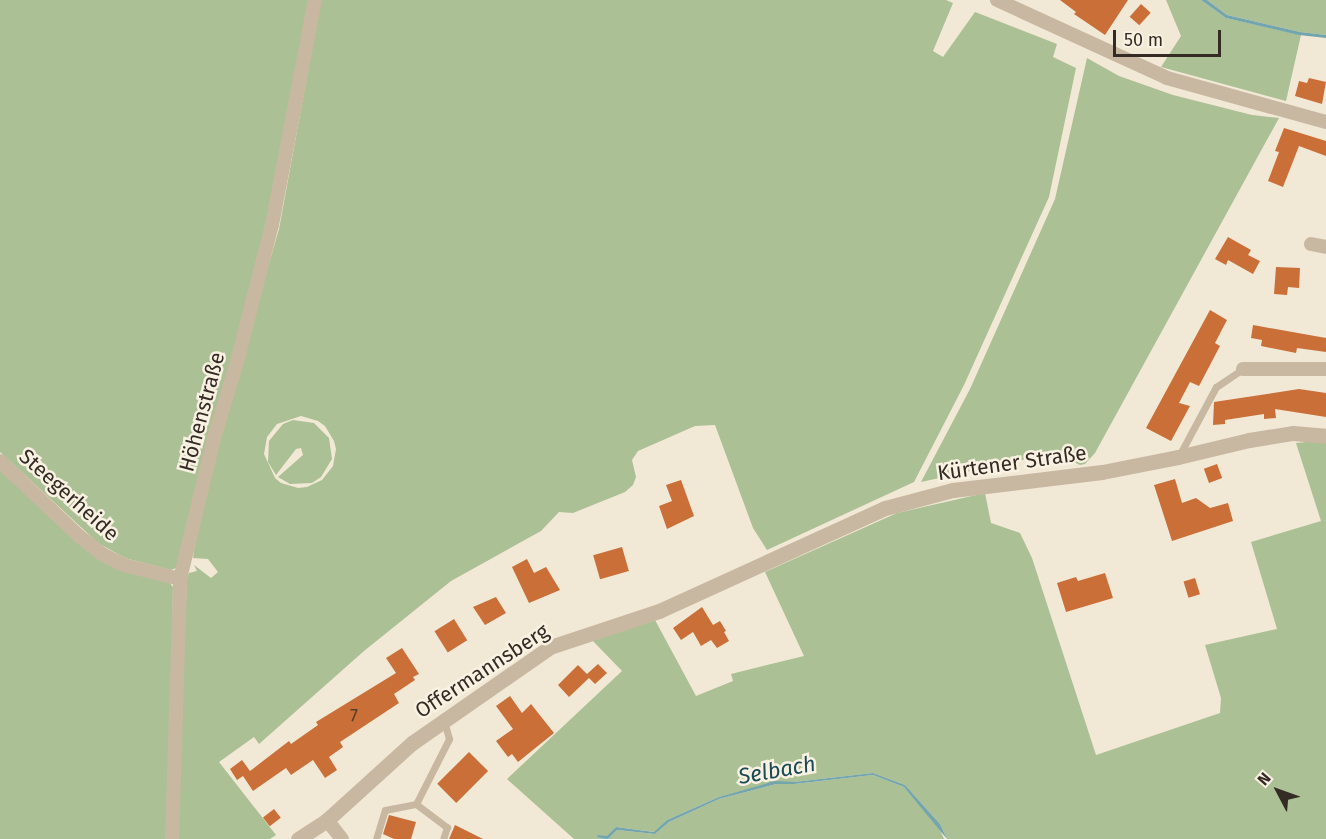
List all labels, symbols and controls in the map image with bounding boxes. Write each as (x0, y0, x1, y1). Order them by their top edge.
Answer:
scale bar (1116, 18, 1224, 56)
text: 50 m (1124, 29, 1163, 51)
street label: Höhenstraße (174, 349, 230, 475)
street label: Kürtener Straße (936, 440, 1088, 486)
street label: Steegerheide (14, 444, 124, 546)
street label: Offermannsberg (410, 618, 554, 724)
house number: 7 (350, 705, 358, 727)
water label: Selbach (736, 750, 818, 790)
north arrow (1248, 761, 1308, 821)
text: N (1253, 769, 1275, 789)

